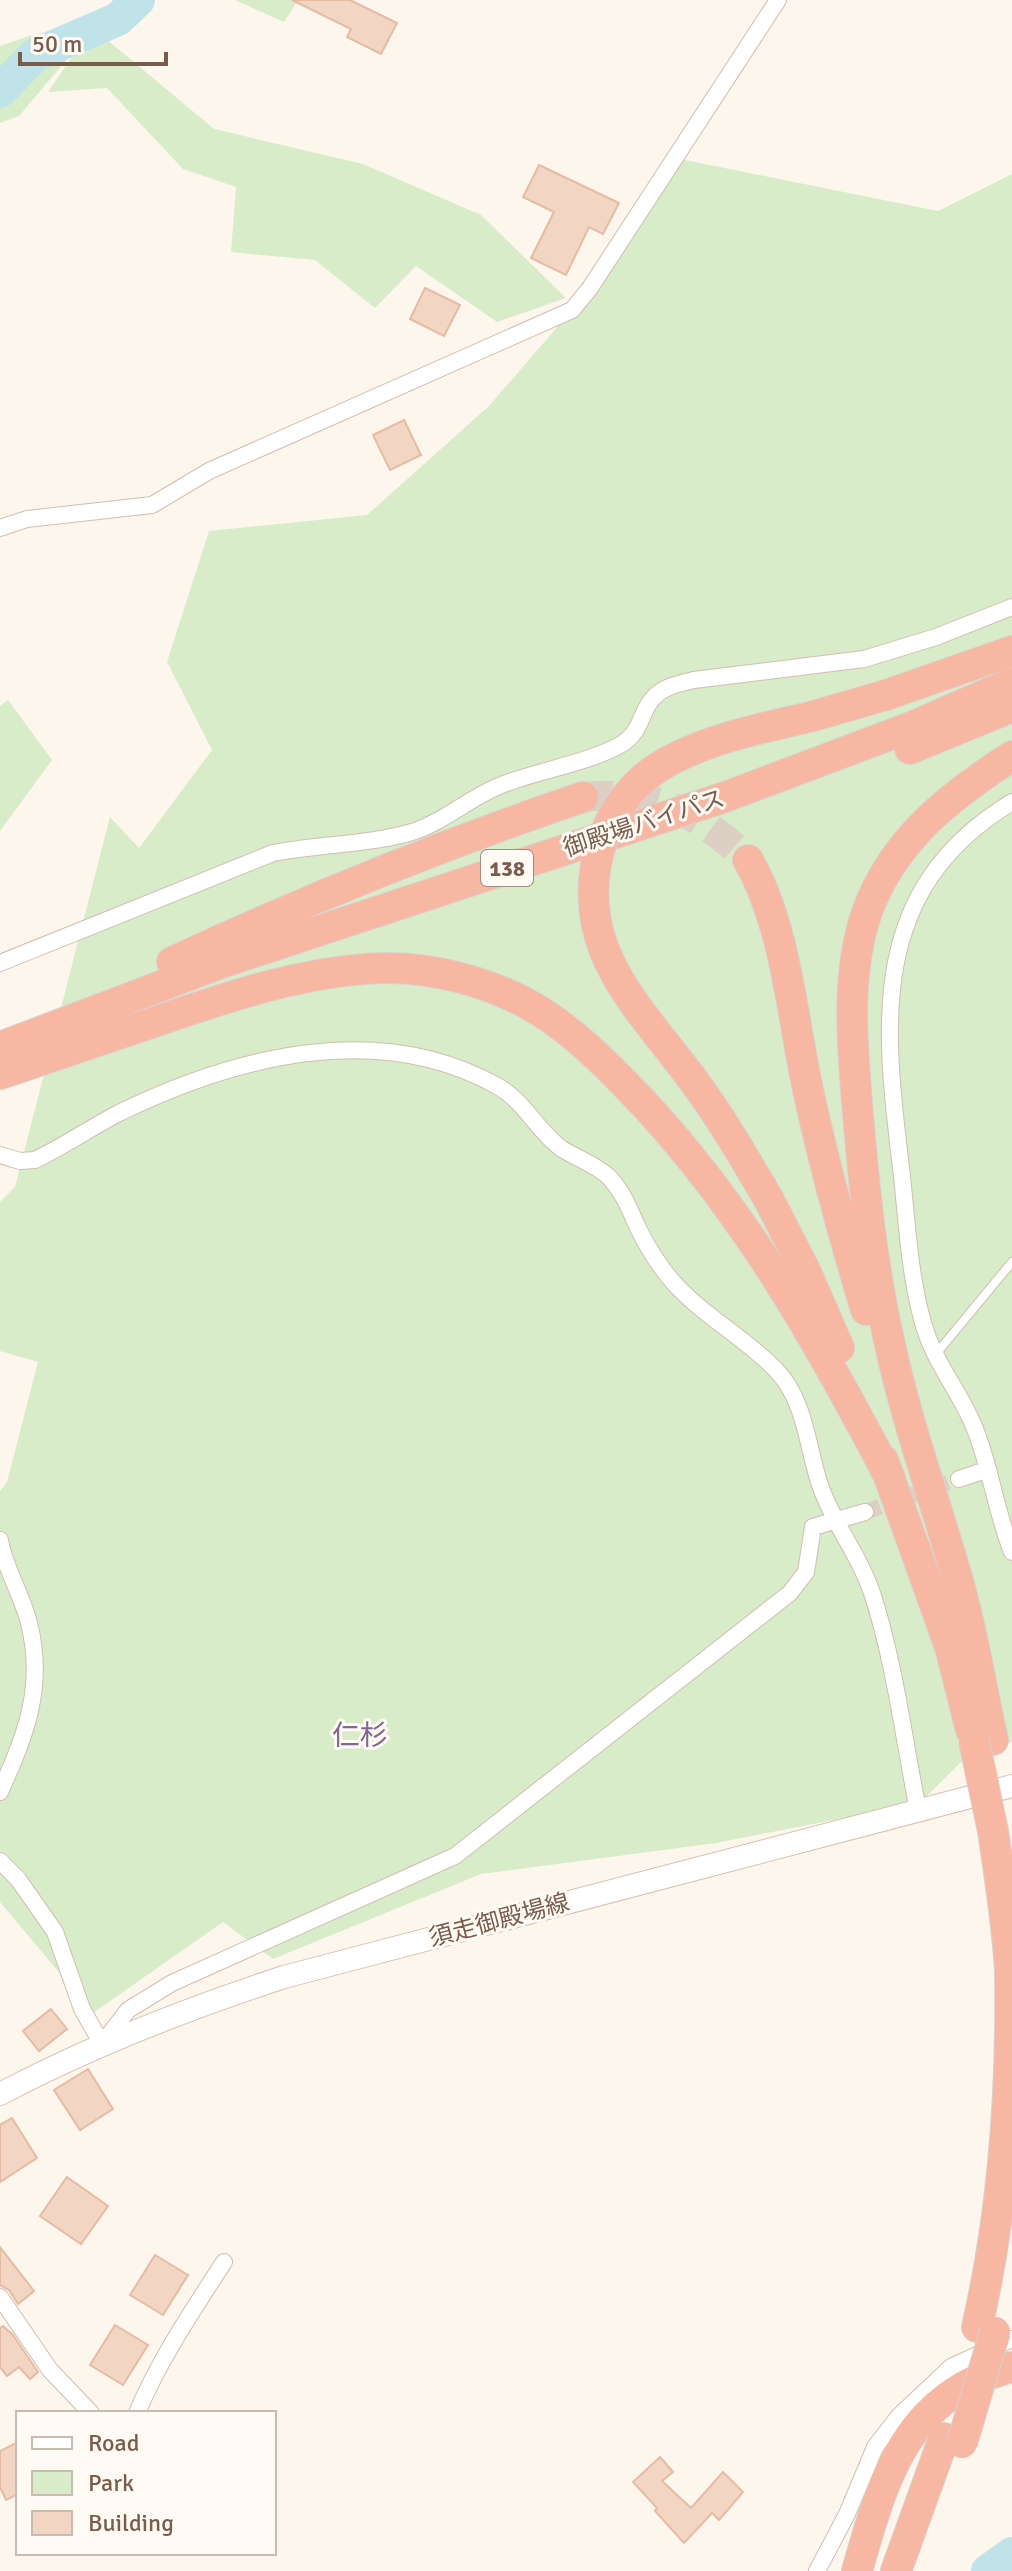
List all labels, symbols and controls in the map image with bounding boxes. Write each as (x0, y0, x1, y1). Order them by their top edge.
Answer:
scale bar (20, 16, 166, 66)
text: 50 m (32, 29, 82, 59)
street label: 御殿場バイパス (560, 783, 728, 863)
road number: 138 (481, 850, 533, 886)
district label: 仁杉 (332, 1719, 388, 1753)
street label: 須走御殿場線 (426, 1887, 572, 1953)
legend (16, 2411, 276, 2555)
text: Road (88, 2428, 139, 2458)
text: Park (88, 2468, 134, 2498)
text: Building (88, 2508, 174, 2538)

